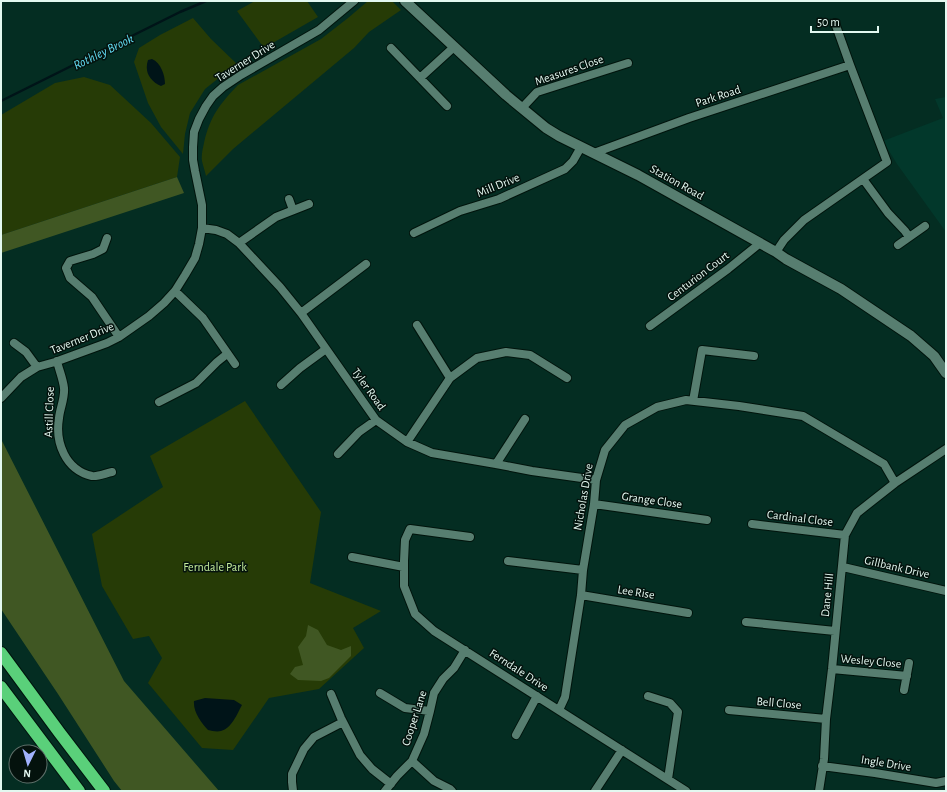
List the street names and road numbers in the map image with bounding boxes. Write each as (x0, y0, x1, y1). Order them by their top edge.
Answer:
street label: Taverner Drive (213, 38, 277, 84)
street label: Measures Close (533, 53, 605, 87)
street label: Park Road (694, 83, 742, 109)
street label: Station Road (648, 162, 706, 202)
street label: Mill Drive (475, 171, 521, 199)
street label: Centurion Court (665, 249, 731, 303)
street label: Taverner Drive (49, 320, 115, 356)
street label: Tyler Road (349, 366, 388, 413)
street label: Astill Close (42, 386, 56, 438)
street label: Nicholas Drive (571, 463, 595, 531)
street label: Grange Close (621, 490, 683, 510)
street label: Cardinal Close (766, 508, 834, 528)
street label: Gillbank Drive (863, 554, 931, 580)
street label: Dane Hill (819, 573, 835, 617)
street label: Lee Rise (617, 583, 655, 601)
street label: Ferndale Drive (487, 647, 551, 693)
street label: Wesley Close (840, 652, 902, 671)
street label: Cooper Lane (399, 689, 429, 747)
street label: Bell Close (756, 695, 802, 711)
street label: Ingle Drive (860, 753, 912, 773)

